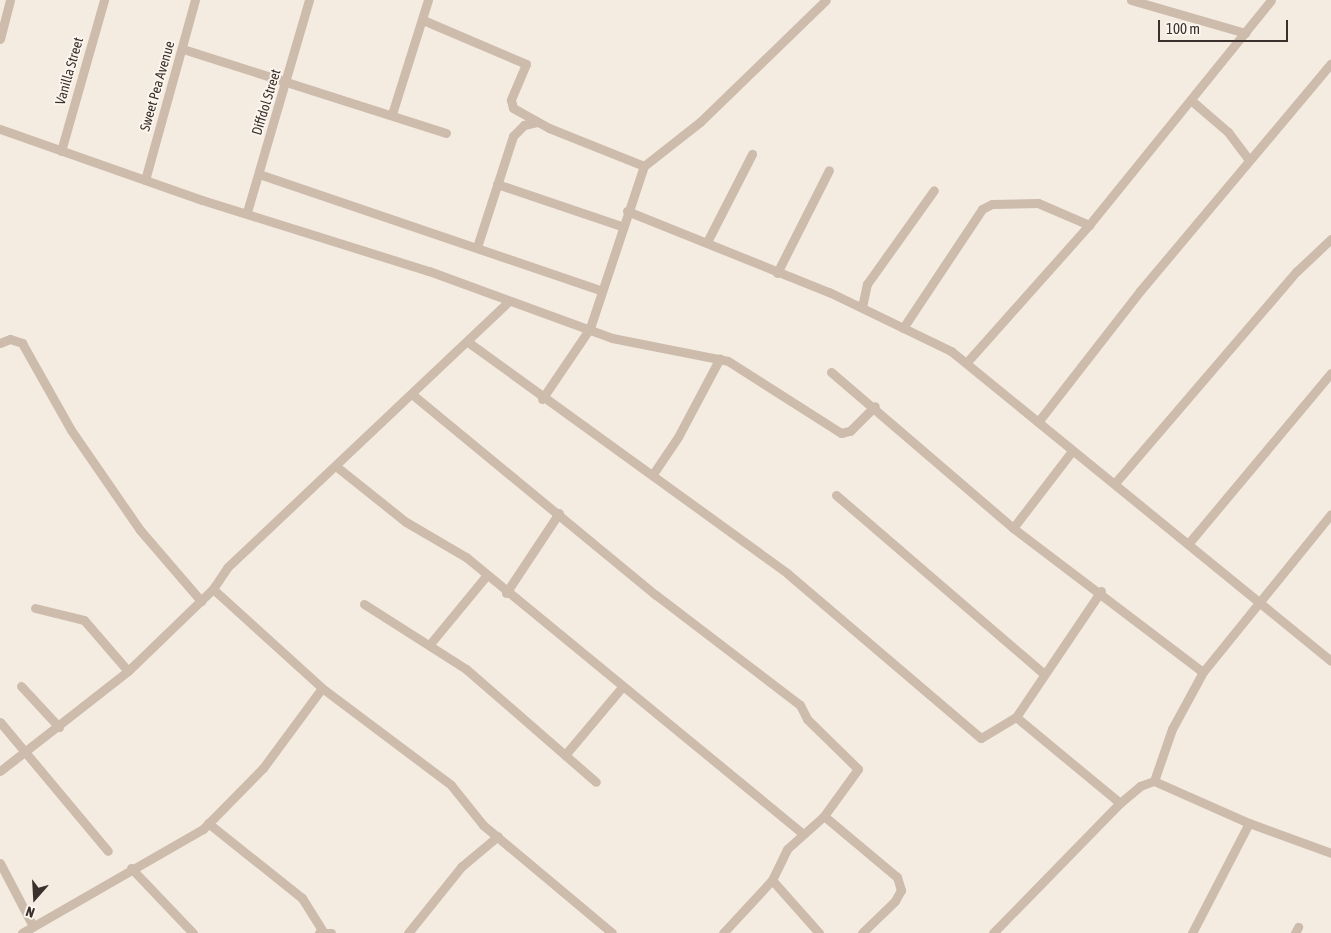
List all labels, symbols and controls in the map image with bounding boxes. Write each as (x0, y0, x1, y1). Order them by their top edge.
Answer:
scale bar (1161, 10, 1291, 42)
text: 100 m (1166, 20, 1200, 37)
street label: Vanilla Street (51, 35, 87, 107)
street label: Sweet Pea Avenue (136, 39, 178, 133)
street label: Diffdol Street (248, 67, 284, 137)
north arrow (10, 873, 60, 923)
text: N (24, 903, 37, 921)

